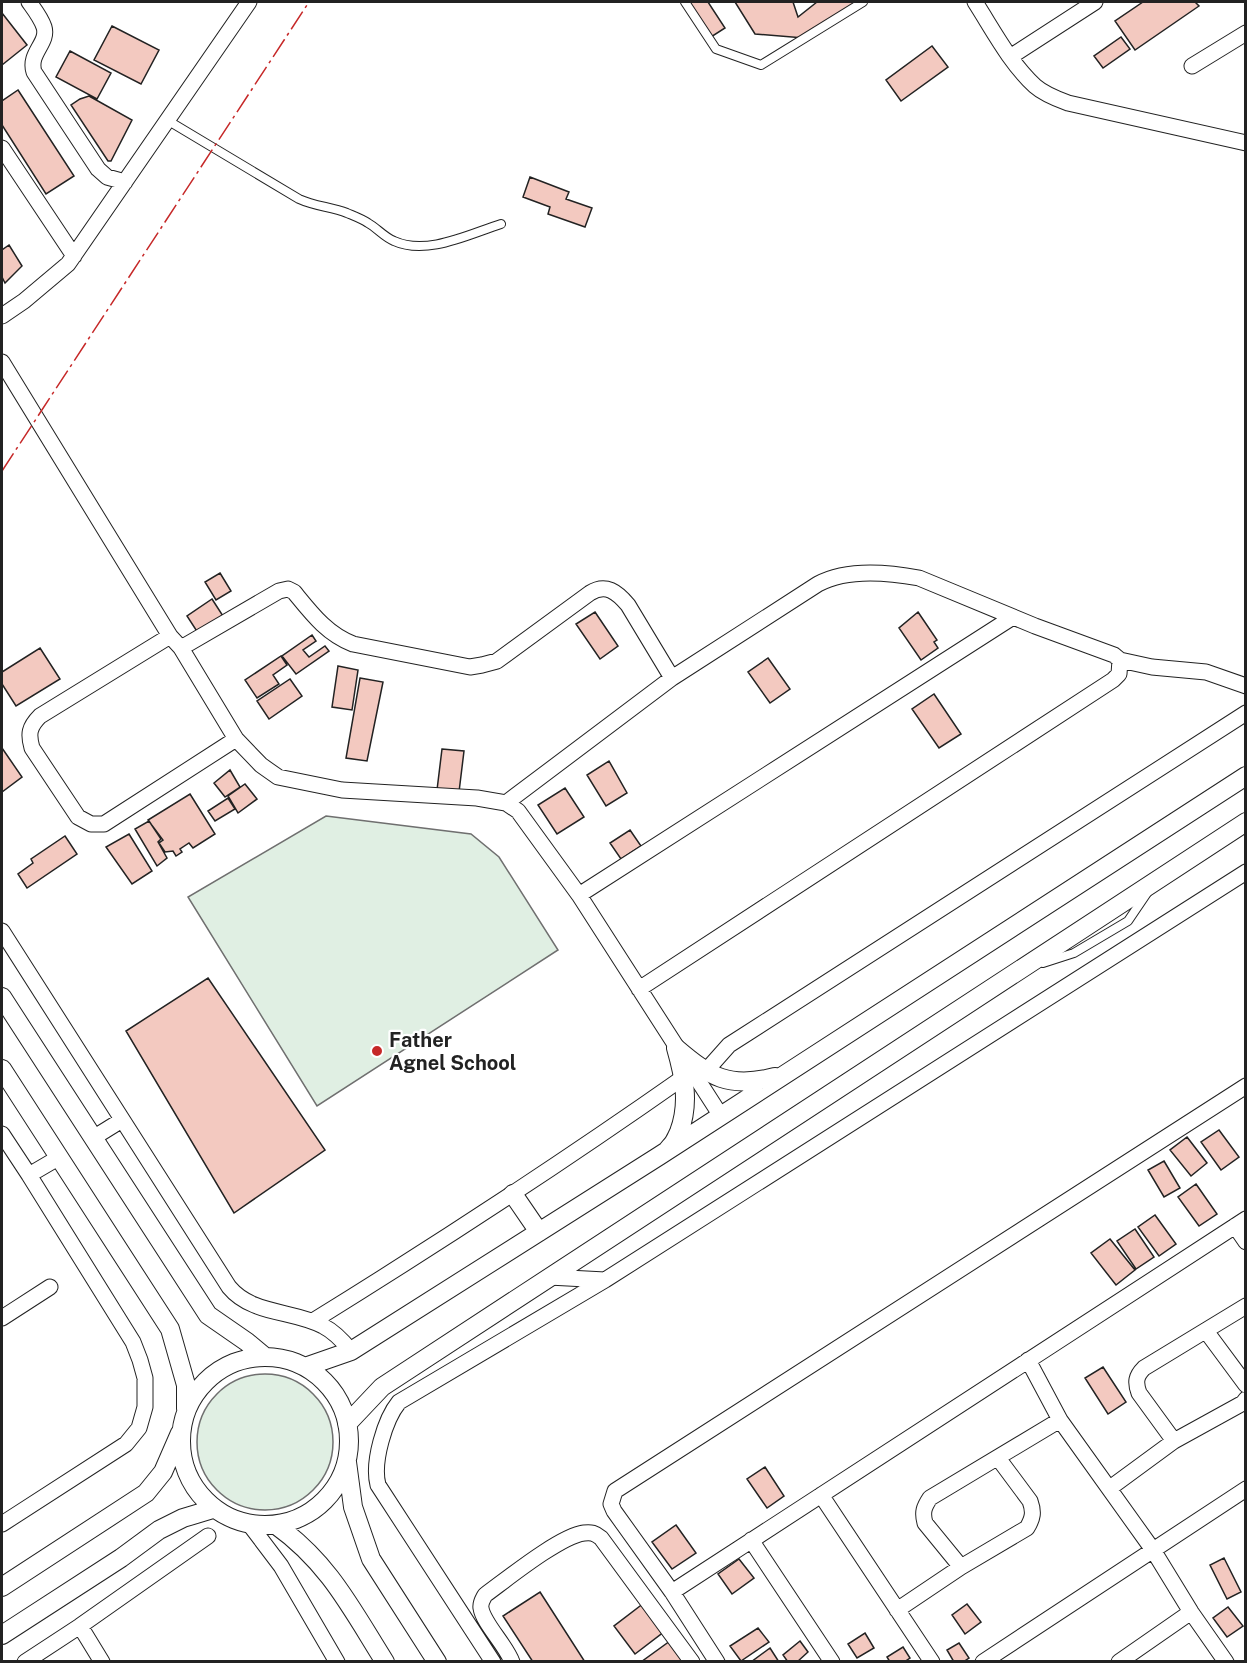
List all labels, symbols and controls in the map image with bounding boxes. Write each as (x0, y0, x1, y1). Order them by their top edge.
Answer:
place label: Father Agnel School (389, 1028, 516, 1075)
marker: Father Agnel School (370, 1044, 384, 1058)

